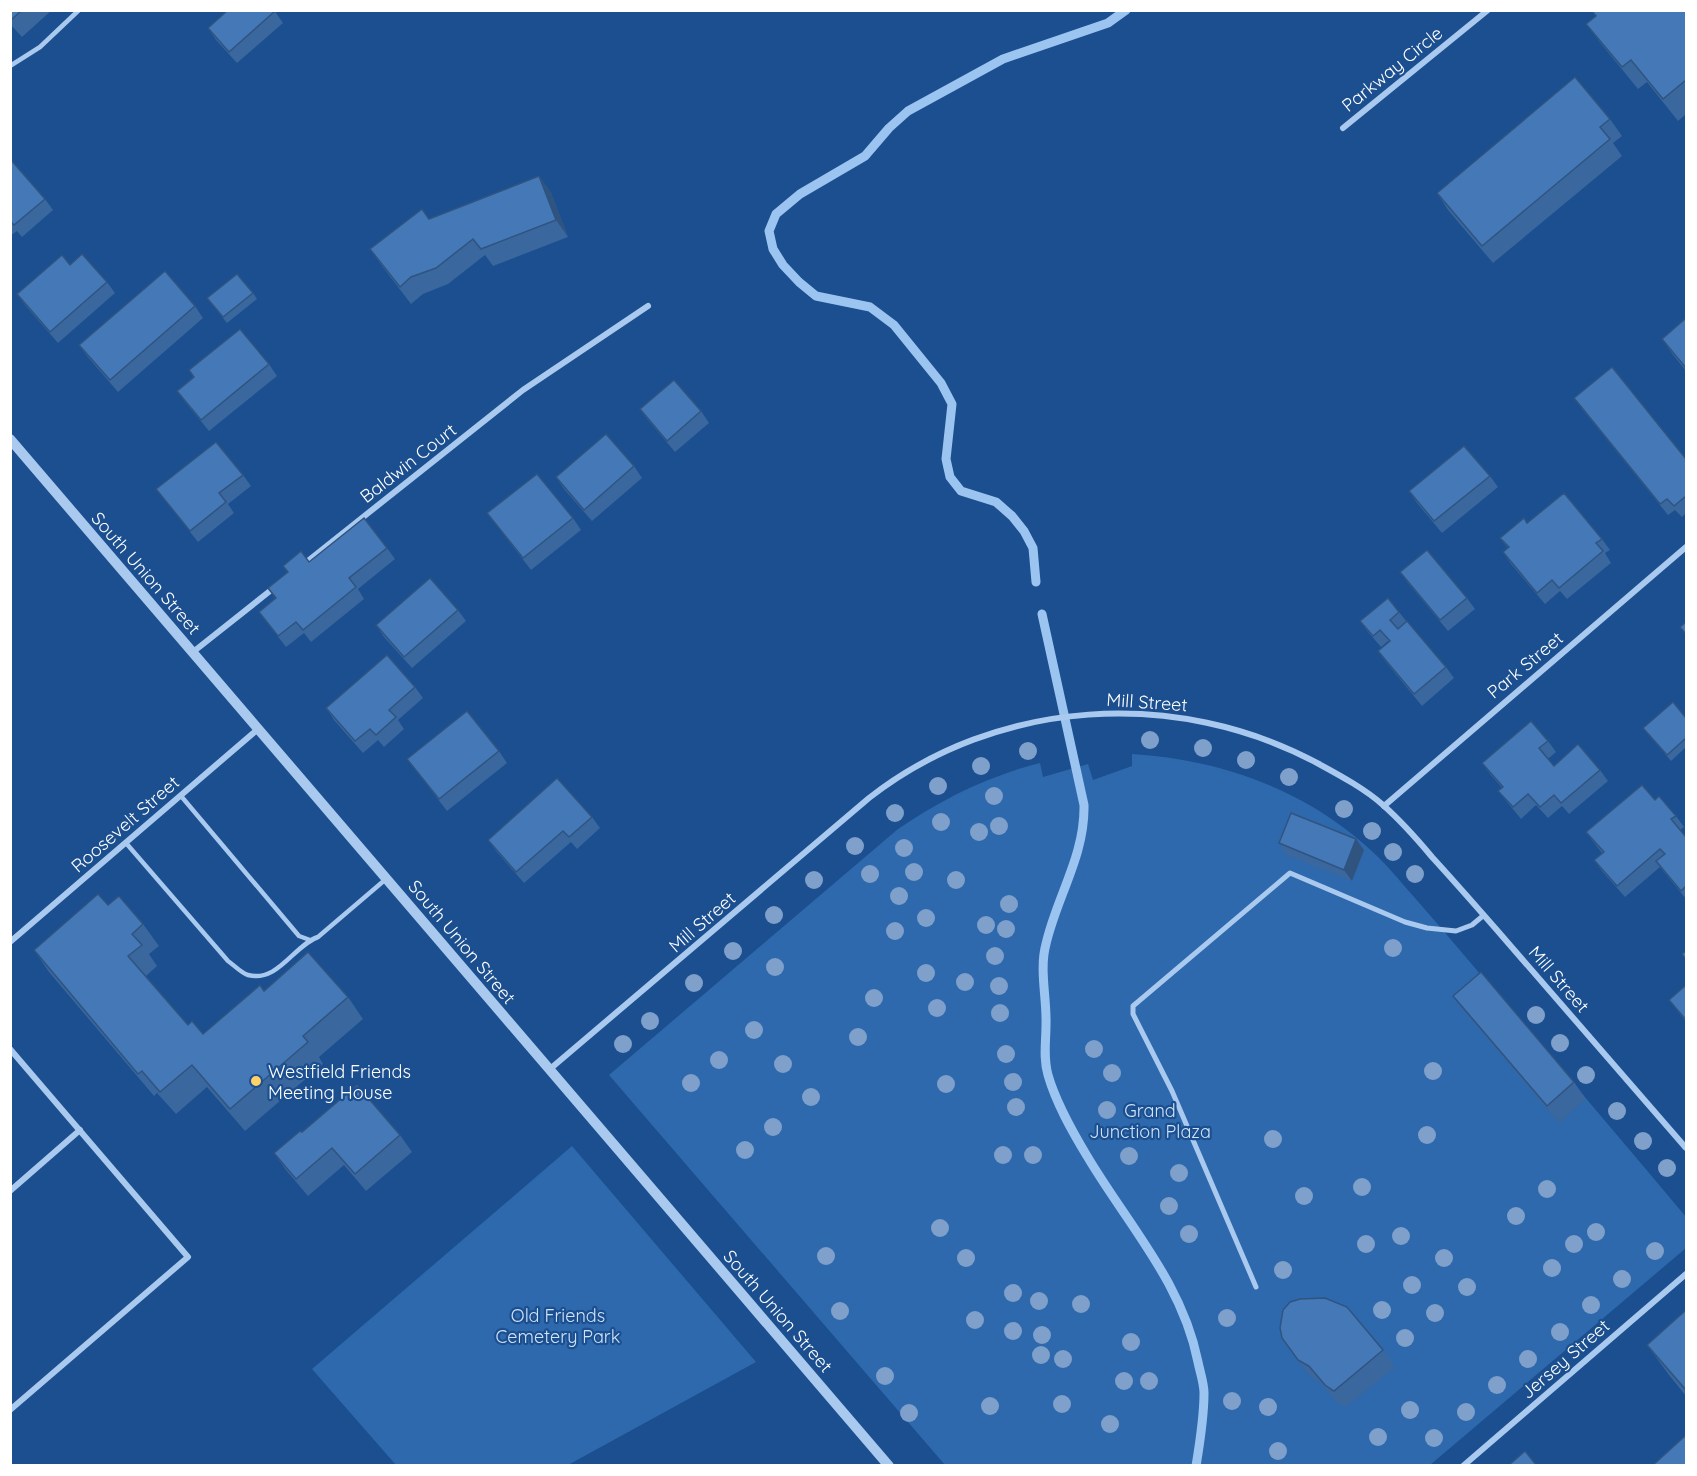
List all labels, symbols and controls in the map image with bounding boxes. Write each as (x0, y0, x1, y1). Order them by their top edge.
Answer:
street label: Parkway Circle (1337, 21, 1447, 117)
street label: Baldwin Court (355, 418, 461, 508)
street label: South Union Street (86, 507, 206, 639)
street label: Park Street (1482, 627, 1568, 703)
street label: Mill Street (1106, 688, 1188, 716)
street label: Roosevelt Street (66, 771, 184, 877)
street label: South Union Street (403, 875, 521, 1009)
street label: Mill Street (664, 887, 740, 957)
street label: Mill Street (1524, 941, 1594, 1017)
place label: Westfield Friends Meeting House (268, 1060, 411, 1104)
marker: Westfield Friends Meeting House (249, 1074, 263, 1088)
park label: Grand Junction Plaza (1089, 1099, 1211, 1143)
street label: South Union Street (718, 1245, 838, 1377)
park label: Old Friends Cemetery Park (496, 1304, 620, 1348)
street label: Jersey Street (1516, 1314, 1614, 1404)

